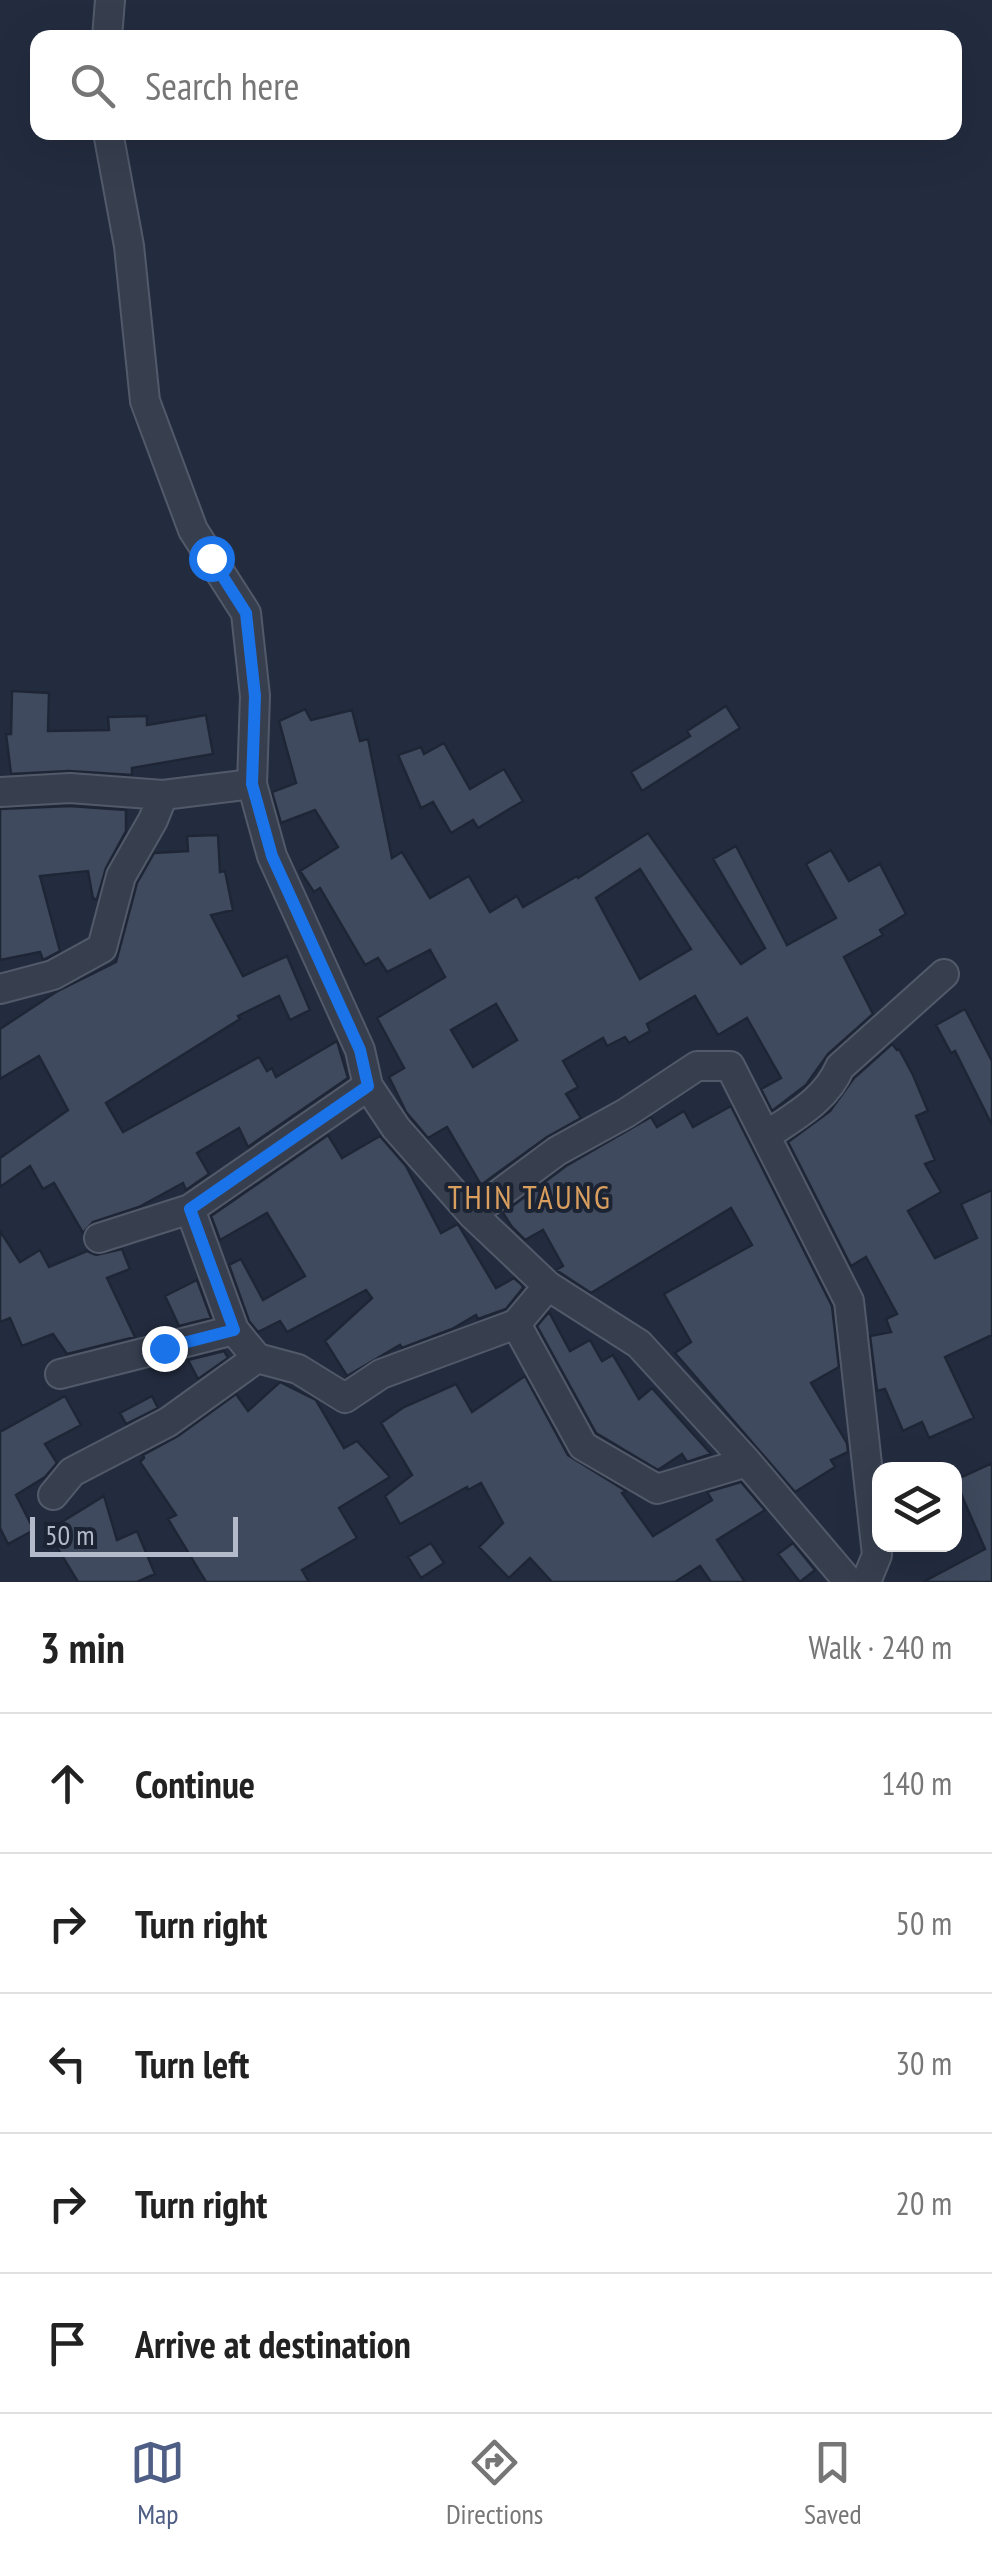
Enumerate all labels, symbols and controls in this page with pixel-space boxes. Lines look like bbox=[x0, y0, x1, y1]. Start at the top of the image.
search box bbox=[30, 30, 962, 140]
icon: search bbox=[65, 58, 120, 113]
text: Search here bbox=[145, 61, 299, 110]
route start bbox=[189, 536, 235, 582]
district label: THIN TAUNG bbox=[448, 1176, 612, 1218]
route end bbox=[142, 1326, 188, 1372]
map controls bbox=[872, 1462, 962, 1552]
button: layers bbox=[872, 1462, 962, 1552]
scale bar bbox=[30, 1512, 238, 1556]
text: 50 m bbox=[45, 1516, 94, 1553]
text: 3 min bbox=[40, 1620, 125, 1675]
text: Walk · 240 m bbox=[808, 1626, 952, 1668]
icon: ahead bbox=[40, 1756, 95, 1811]
text: Continue bbox=[135, 1759, 255, 1808]
text: 140 m bbox=[881, 1762, 952, 1804]
icon: right bbox=[40, 1896, 95, 1951]
text: Turn right bbox=[135, 1899, 267, 1948]
text: 50 m bbox=[896, 1902, 952, 1944]
icon: left bbox=[40, 2036, 95, 2091]
text: Turn left bbox=[135, 2039, 249, 2088]
text: 30 m bbox=[896, 2042, 952, 2084]
icon: right bbox=[40, 2176, 95, 2231]
text: Turn right bbox=[135, 2179, 267, 2228]
text: 20 m bbox=[896, 2182, 952, 2224]
icon: arrive bbox=[40, 2316, 95, 2371]
text: Arrive at destination bbox=[135, 2319, 411, 2368]
tab: Map bbox=[130, 2435, 185, 2532]
tab: Directions bbox=[446, 2435, 543, 2532]
tab: Saved bbox=[804, 2435, 862, 2532]

